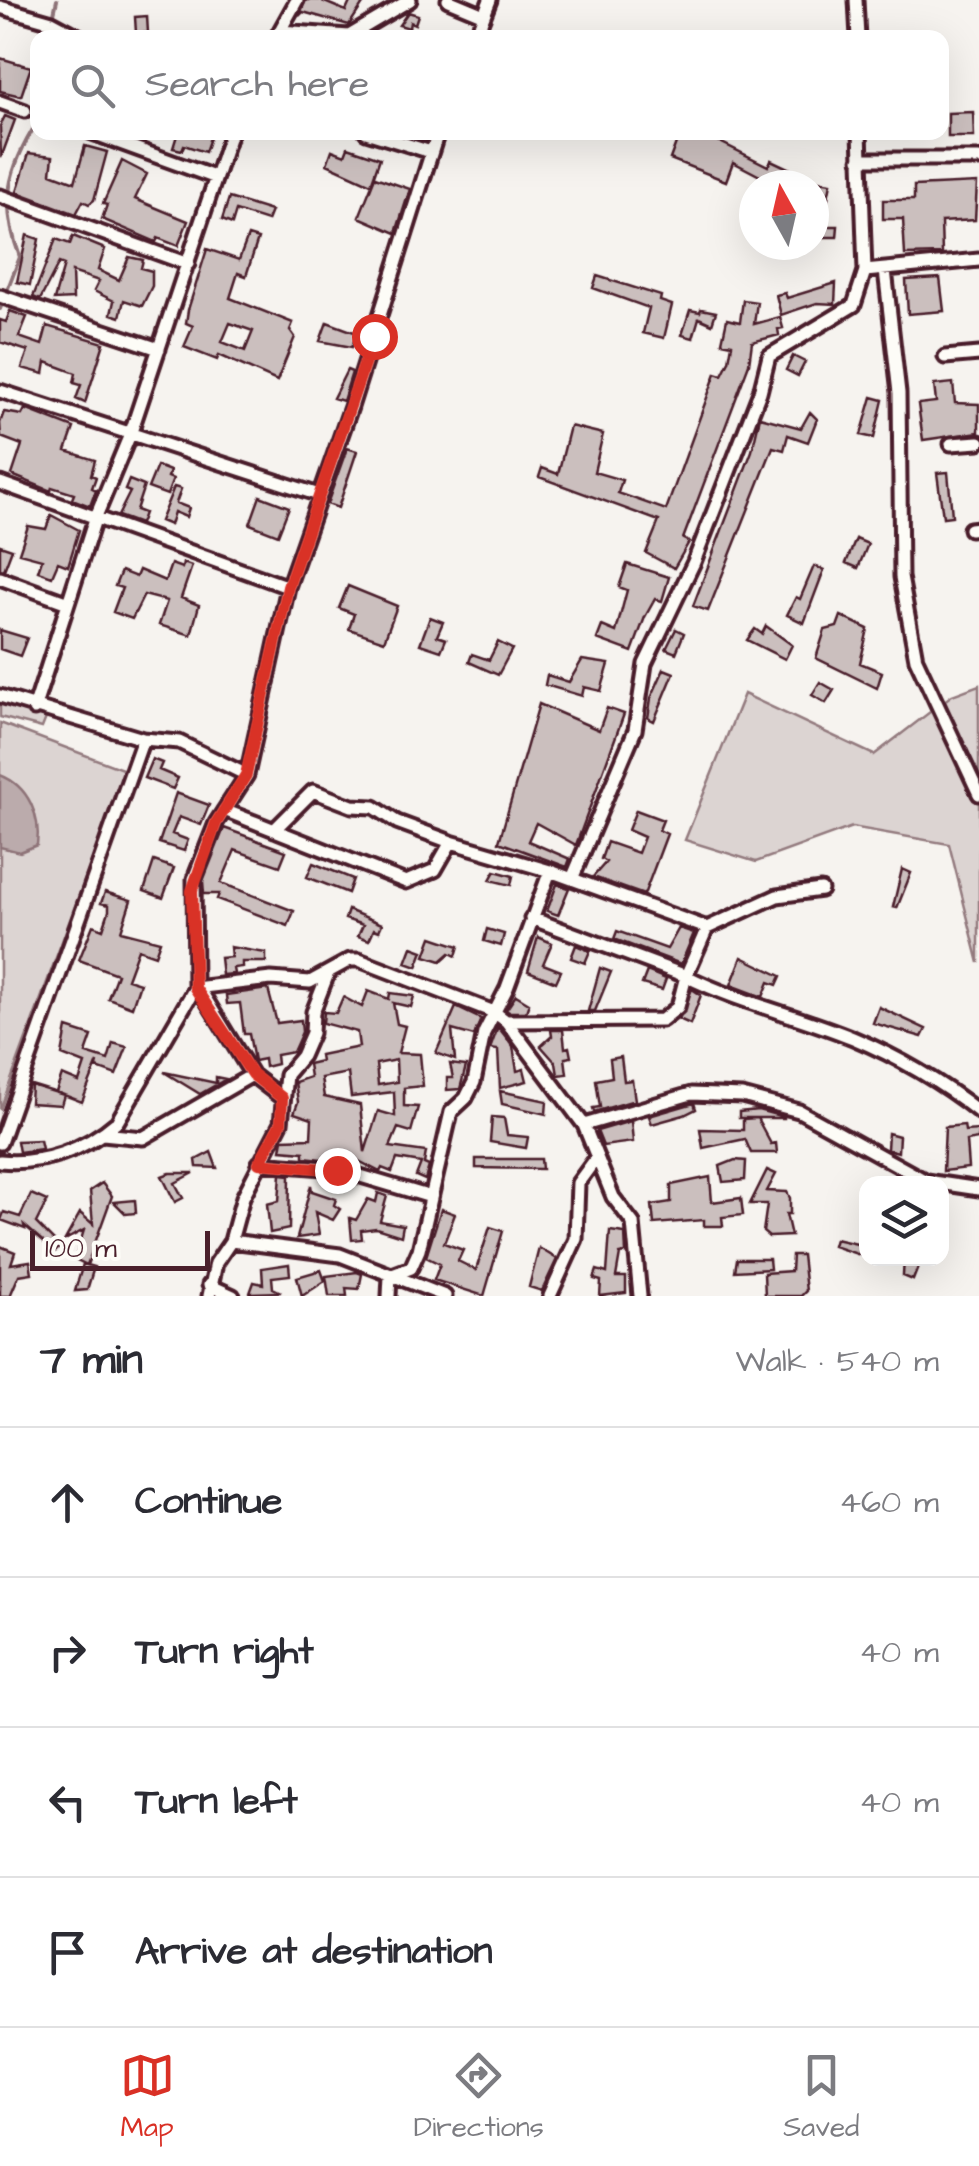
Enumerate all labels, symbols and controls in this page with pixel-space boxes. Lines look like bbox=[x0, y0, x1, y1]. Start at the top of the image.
search box bbox=[30, 30, 949, 140]
icon: search bbox=[65, 58, 120, 113]
text: Search here bbox=[145, 59, 369, 111]
north arrow bbox=[739, 170, 829, 260]
route start bbox=[352, 314, 398, 360]
route end bbox=[315, 1148, 361, 1194]
map controls bbox=[859, 1176, 949, 1266]
button: layers bbox=[859, 1176, 949, 1266]
scale bar bbox=[30, 1226, 210, 1270]
text: 100 m bbox=[45, 1229, 117, 1268]
text: 7 min bbox=[40, 1332, 143, 1390]
text: Walk · 540 m bbox=[735, 1339, 939, 1384]
icon: ahead bbox=[40, 1475, 95, 1530]
text: Continue bbox=[135, 1476, 282, 1528]
text: 460 m bbox=[839, 1480, 939, 1525]
icon: right bbox=[40, 1625, 95, 1680]
text: Turn right bbox=[135, 1626, 314, 1678]
text: 40 m bbox=[859, 1630, 939, 1675]
icon: left bbox=[40, 1775, 95, 1830]
text: Turn left bbox=[135, 1776, 298, 1828]
text: 40 m bbox=[859, 1780, 939, 1825]
icon: arrive bbox=[40, 1925, 95, 1980]
text: Arrive at destination bbox=[135, 1926, 492, 1978]
tab: Map bbox=[120, 2048, 175, 2147]
tab: Directions bbox=[414, 2048, 544, 2147]
tab: Saved bbox=[783, 2048, 859, 2147]

